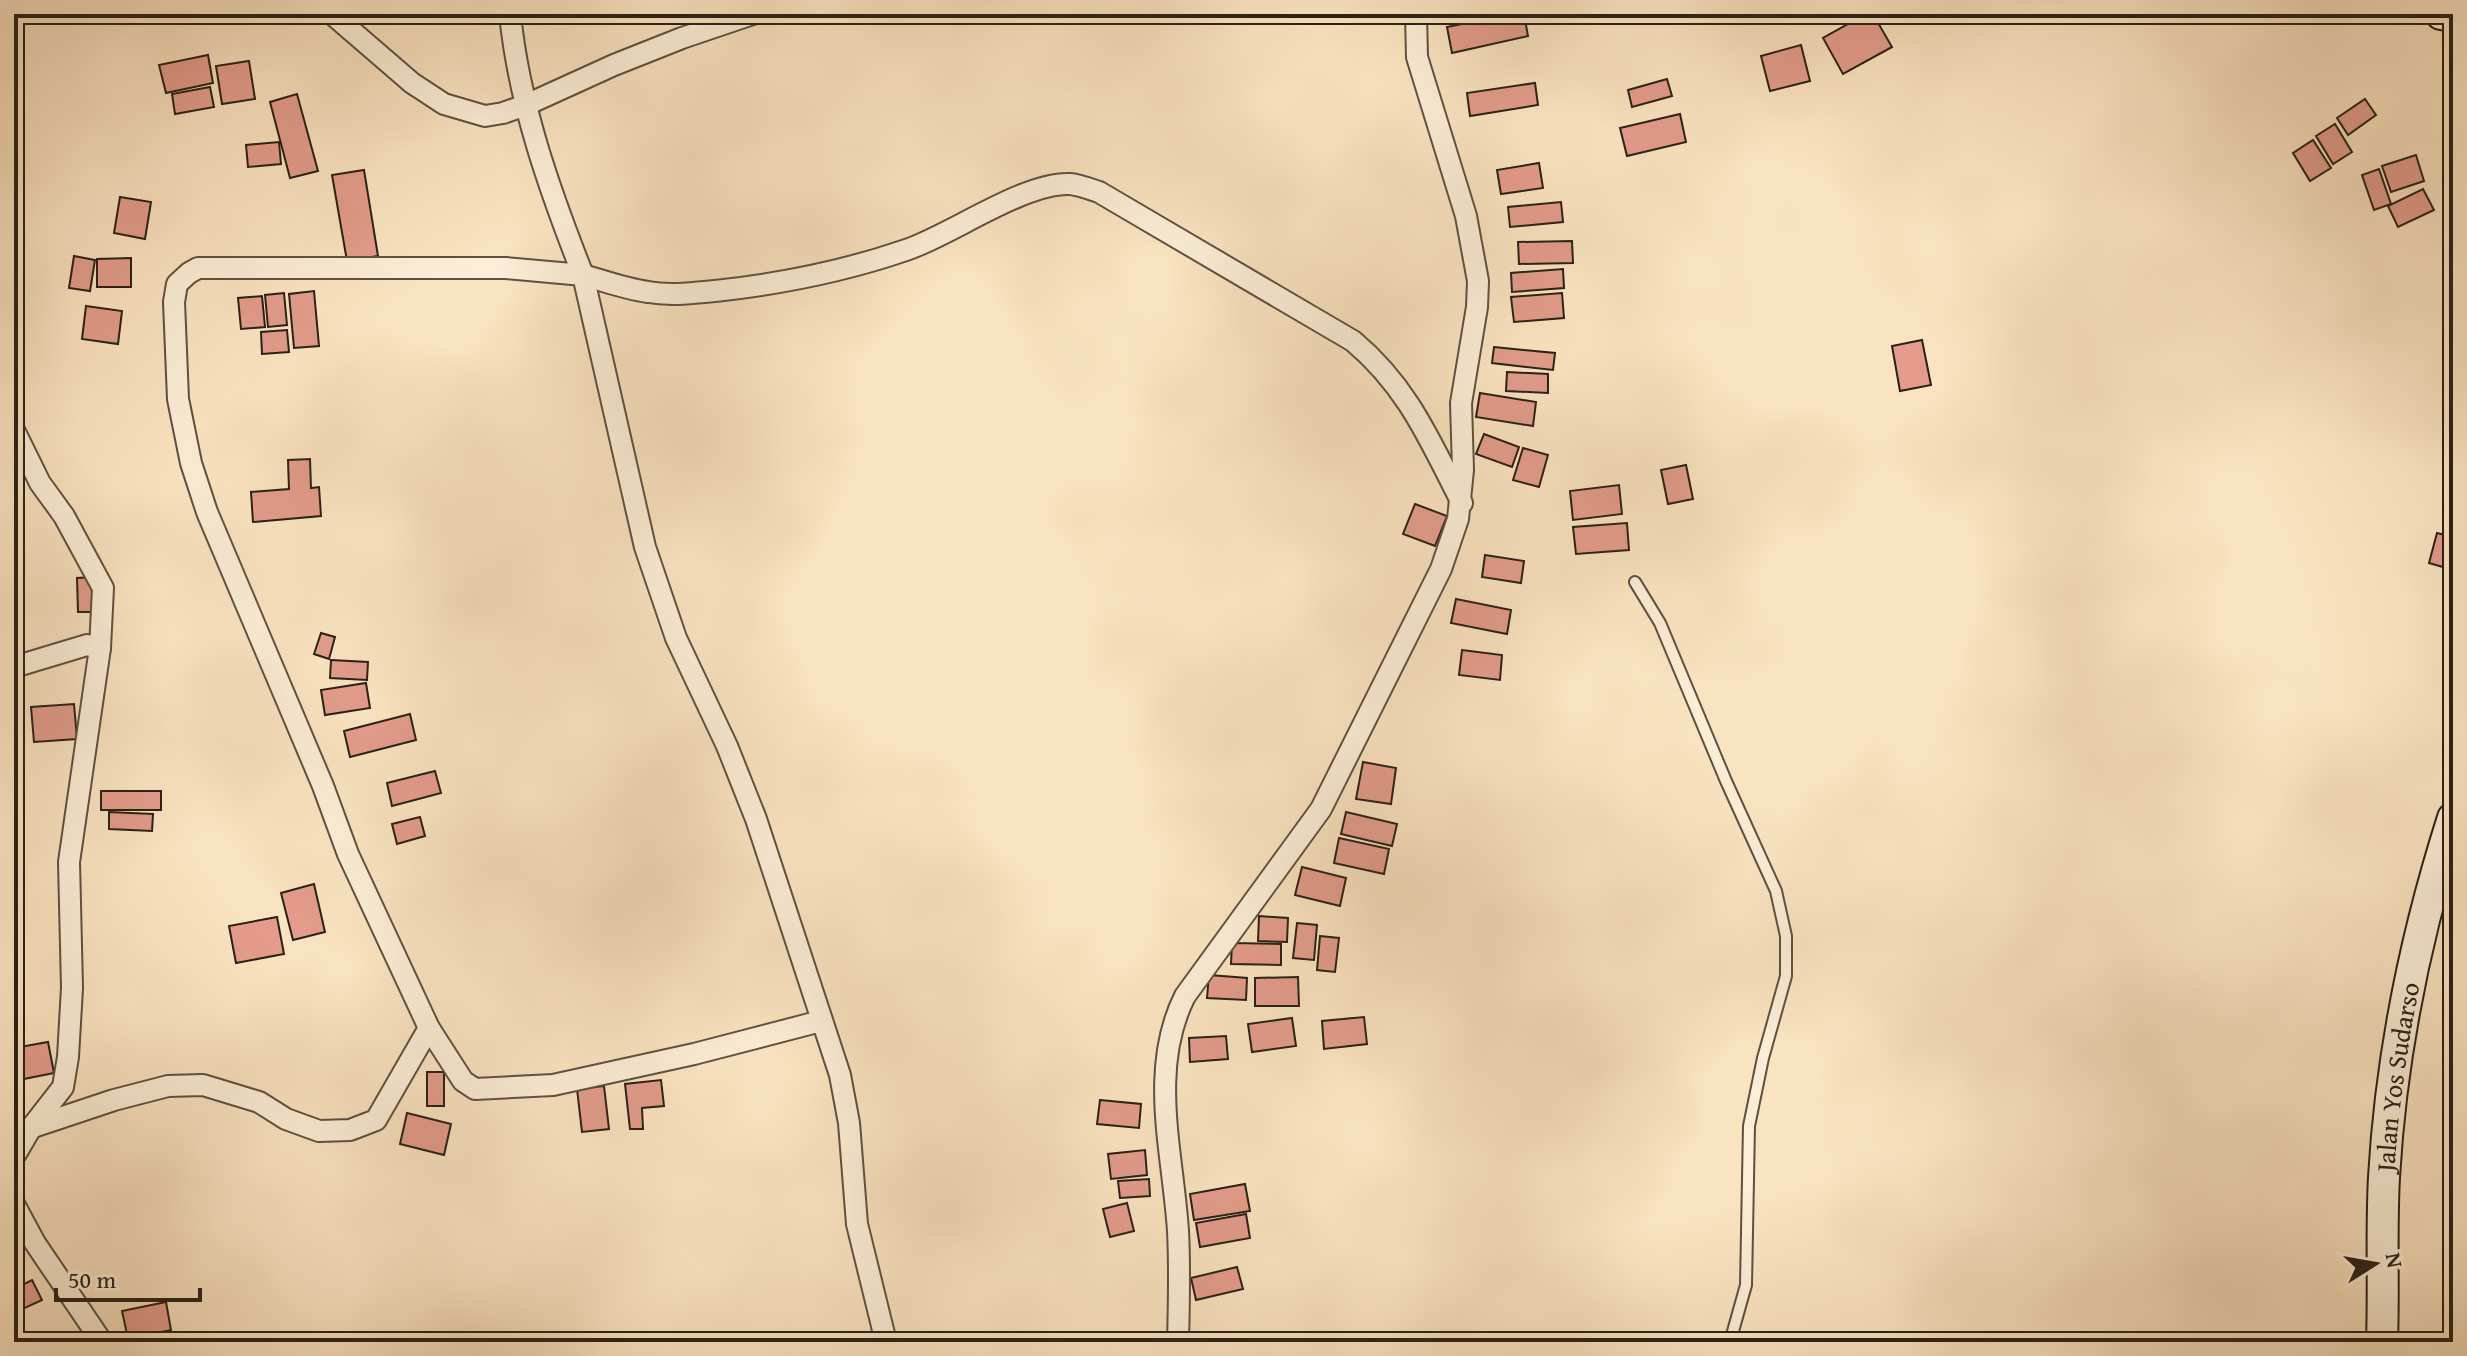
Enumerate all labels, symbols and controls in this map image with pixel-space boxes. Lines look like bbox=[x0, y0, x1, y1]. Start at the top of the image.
street label: Jalan Yos Sudarso bbox=[2365, 978, 2429, 1176]
north arrow bbox=[2335, 1224, 2415, 1304]
text: N bbox=[2378, 1250, 2412, 1271]
scale bar bbox=[56, 1252, 200, 1302]
text: 50 m bbox=[68, 1262, 116, 1297]

